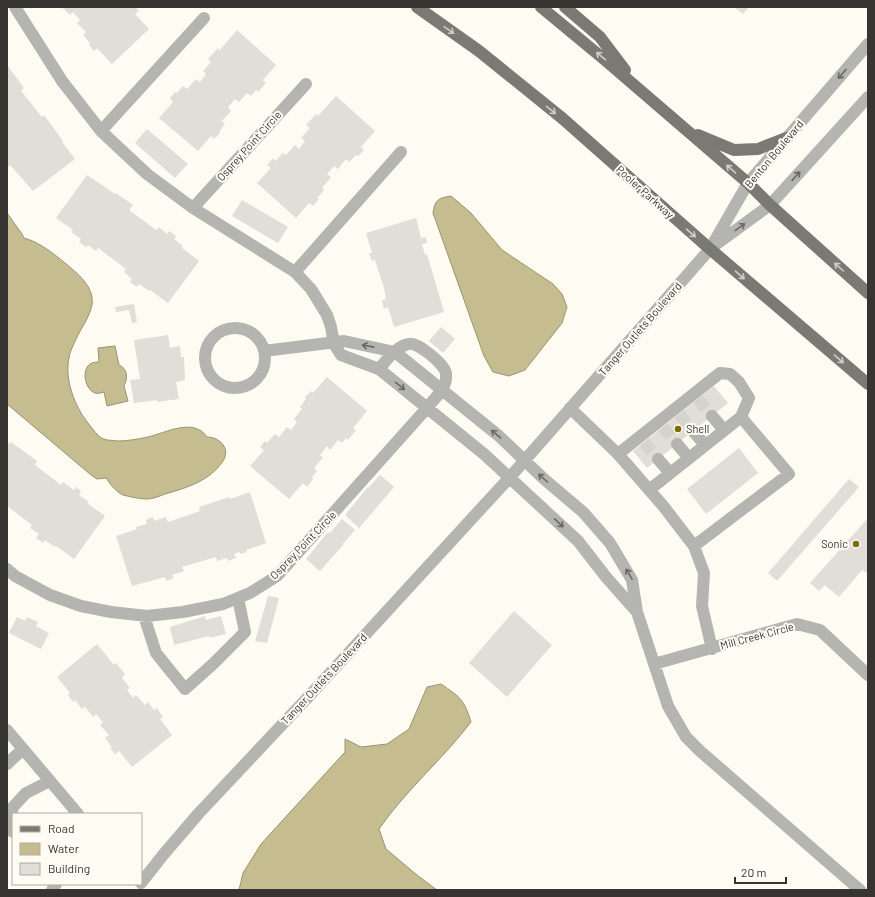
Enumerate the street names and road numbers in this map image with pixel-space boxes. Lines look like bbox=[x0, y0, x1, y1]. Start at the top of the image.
street label: Osprey Point Circle bbox=[214, 108, 284, 183]
street label: Benton Boulevard bbox=[742, 117, 806, 190]
street label: Pooler Parkway bbox=[614, 162, 677, 221]
street label: Tanger Outlets Boulevard bbox=[595, 279, 684, 378]
street label: Osprey Point Circle bbox=[267, 508, 339, 582]
street label: Mill Creek Circle bbox=[719, 619, 795, 652]
street label: Tanger Outlets Boulevard bbox=[278, 630, 369, 727]

